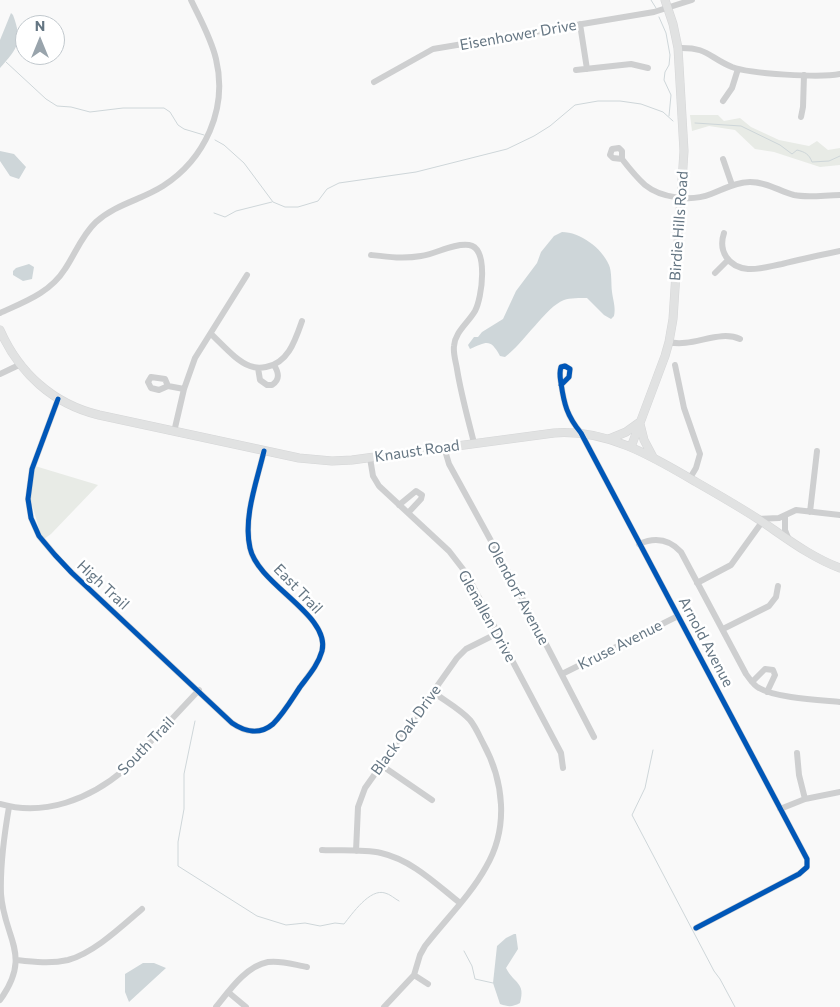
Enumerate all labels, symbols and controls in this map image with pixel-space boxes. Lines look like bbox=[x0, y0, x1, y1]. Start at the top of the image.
north arrow bbox=[15, 15, 65, 65]
street label: Eisenhower Drive bbox=[458, 16, 578, 54]
text: N bbox=[35, 17, 45, 34]
street label: Birdie Hills Road bbox=[666, 170, 692, 282]
street label: Knaust Road bbox=[373, 436, 461, 466]
street label: Olendorf Avenue bbox=[483, 538, 553, 648]
street label: High Trail bbox=[73, 556, 133, 614]
street label: East Trail bbox=[270, 560, 326, 618]
street label: Glenallen Drive bbox=[454, 567, 520, 665]
street label: Arnold Avenue bbox=[675, 594, 737, 690]
street label: Kruse Avenue bbox=[575, 616, 665, 674]
street label: Black Oak Drive bbox=[367, 681, 445, 779]
street label: South Trail bbox=[114, 713, 178, 779]

